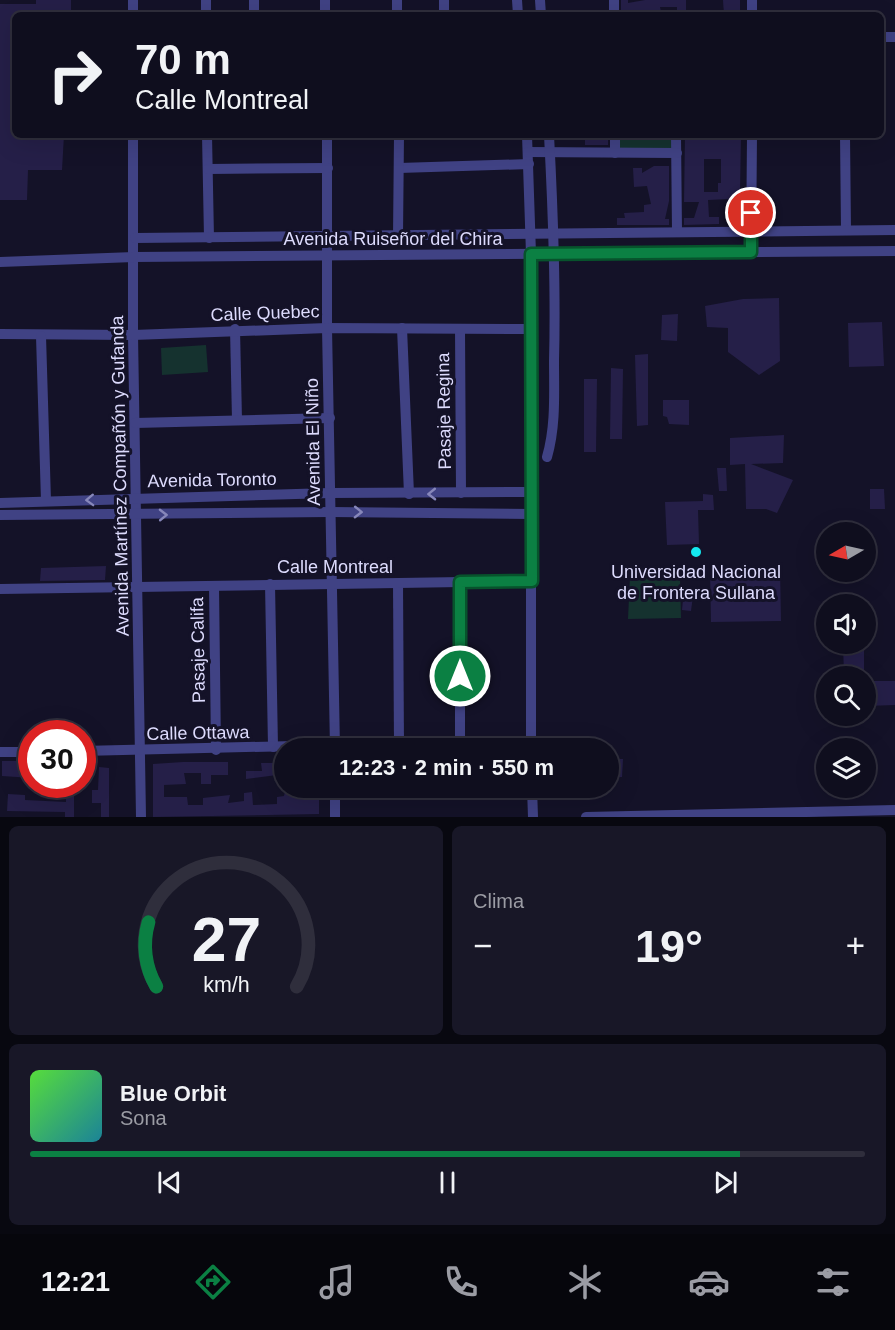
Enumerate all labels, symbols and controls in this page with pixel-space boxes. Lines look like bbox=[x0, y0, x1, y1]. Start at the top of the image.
icon: right bbox=[36, 36, 114, 114]
text: 70 m bbox=[135, 36, 231, 83]
text: Calle Montreal bbox=[135, 85, 309, 115]
pin bbox=[725, 187, 776, 238]
icon: arrive bbox=[734, 196, 767, 229]
street label: Avenida Ruiseñor del Chira bbox=[284, 229, 503, 249]
street label: Calle Quebec bbox=[210, 301, 320, 325]
street label: Avenida Martínez Compañón y Gufanda bbox=[107, 314, 133, 637]
street label: Pasaje Regina bbox=[433, 351, 455, 470]
street label: Avenida El Niño bbox=[302, 378, 324, 506]
street label: Avenida Toronto bbox=[147, 469, 277, 491]
one-way arrow bbox=[427, 487, 436, 500]
one-way arrow bbox=[85, 493, 94, 506]
one-way arrow bbox=[354, 506, 363, 518]
one-way arrow bbox=[159, 509, 168, 521]
north arrow bbox=[816, 522, 876, 582]
map controls bbox=[816, 522, 876, 798]
marker: Universidad Nacional de Frontera Sullana bbox=[689, 545, 703, 559]
street label: Calle Montreal bbox=[277, 557, 393, 577]
place label: Universidad Nacional de Frontera Sullana bbox=[611, 562, 781, 603]
button: sound bbox=[816, 594, 876, 654]
street label: Pasaje Califa bbox=[187, 596, 209, 703]
position arrow bbox=[428, 644, 492, 708]
button: search bbox=[816, 666, 876, 726]
speed limit sign: 30 bbox=[18, 720, 96, 798]
street label: Calle Ottawa bbox=[146, 722, 251, 744]
button: layers bbox=[816, 738, 876, 798]
text: 12:23 · 2 min · 550 m bbox=[339, 755, 554, 780]
text: Clima bbox=[473, 890, 524, 912]
text: 27 bbox=[191, 905, 261, 974]
text: 19° bbox=[635, 921, 703, 972]
text: − bbox=[473, 927, 492, 964]
text: + bbox=[846, 927, 865, 964]
text: km/h bbox=[203, 974, 249, 998]
text: Blue Orbit bbox=[120, 1081, 226, 1106]
text: Sona bbox=[120, 1107, 167, 1129]
icon: previous bbox=[153, 1166, 186, 1199]
icon: pause bbox=[431, 1166, 464, 1199]
icon: next bbox=[709, 1166, 742, 1199]
icon: directions bbox=[192, 1261, 234, 1303]
icon: music bbox=[316, 1261, 358, 1303]
icon: phone bbox=[440, 1261, 482, 1303]
icon: climate bbox=[564, 1261, 606, 1303]
icon: car bbox=[688, 1261, 730, 1303]
icon: filters bbox=[812, 1261, 854, 1303]
text: 12:21 bbox=[41, 1267, 110, 1297]

